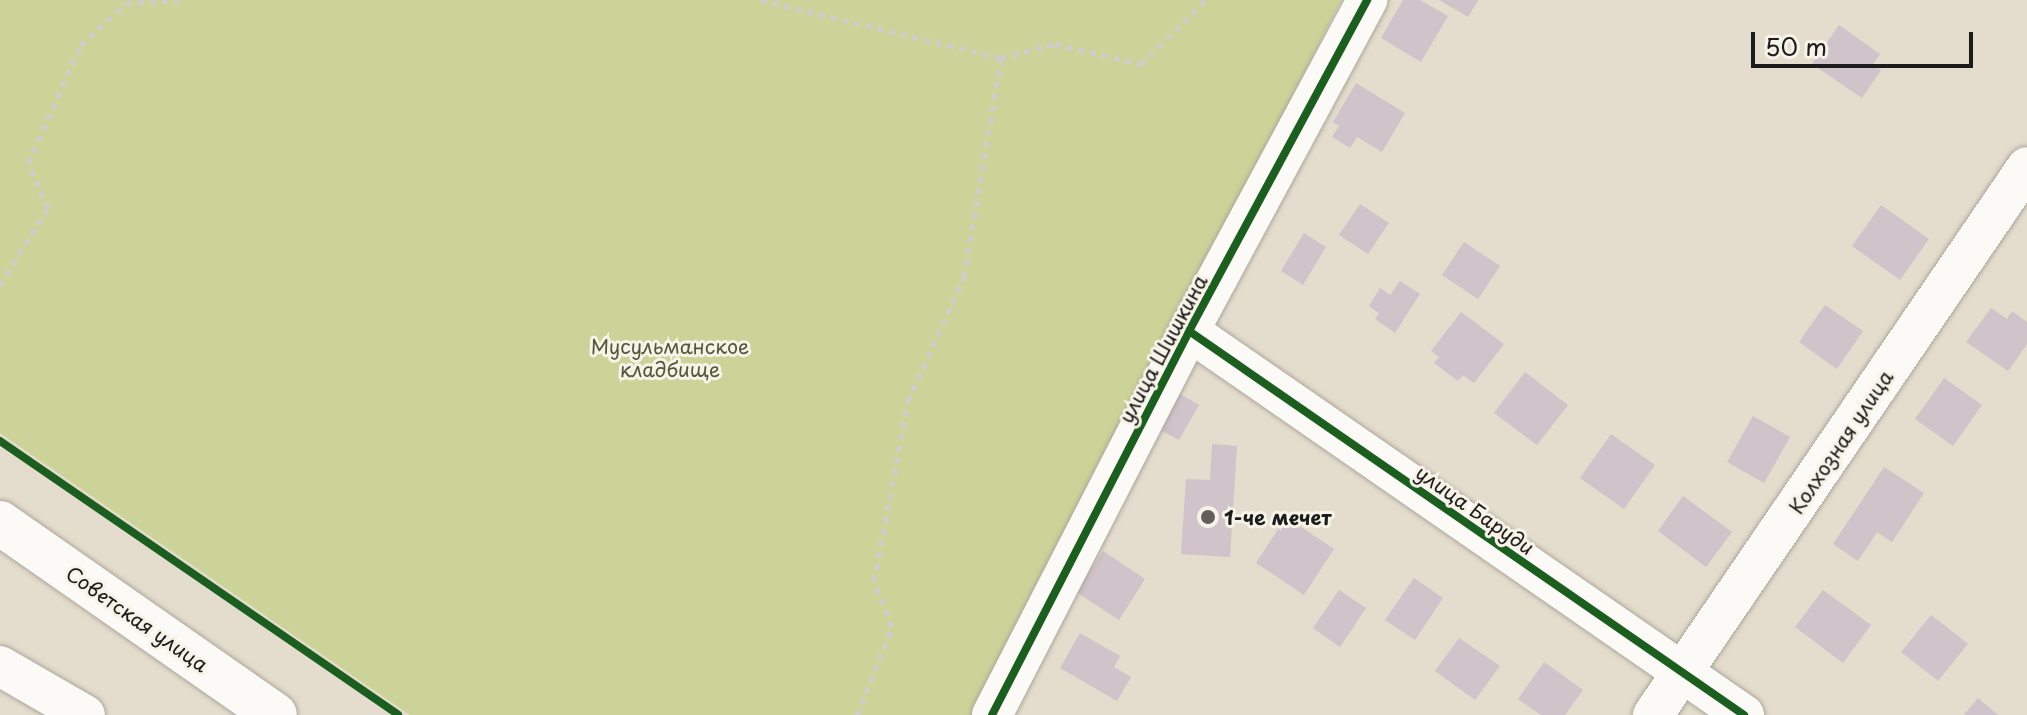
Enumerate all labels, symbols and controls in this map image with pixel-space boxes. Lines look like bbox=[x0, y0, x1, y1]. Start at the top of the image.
scale bar bbox=[1755, 16, 1977, 66]
text: 50 m bbox=[1765, 28, 1827, 64]
street label: улица Шишкина bbox=[1114, 271, 1212, 427]
park label: Мусульманское кладбище bbox=[591, 334, 749, 381]
street label: Колхозная улица bbox=[1784, 365, 1898, 519]
street label: улица Баруди bbox=[1411, 460, 1539, 560]
place label: 1-че мечет bbox=[1224, 505, 1331, 529]
marker: 1-че мечет bbox=[1199, 508, 1217, 526]
street label: Советская улица bbox=[61, 561, 213, 677]

